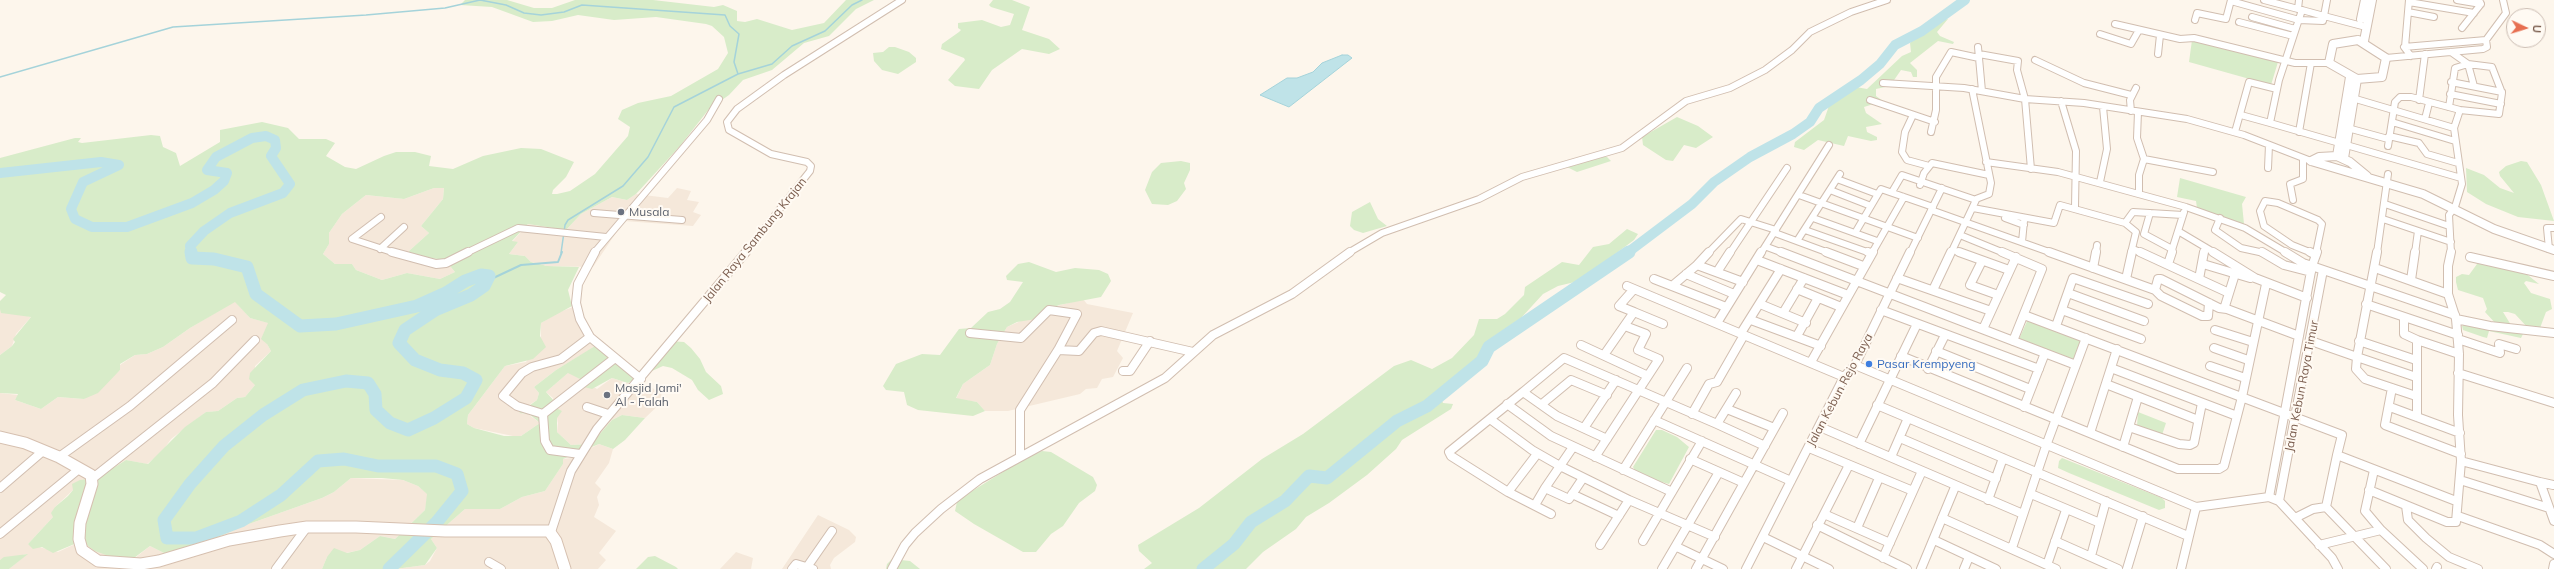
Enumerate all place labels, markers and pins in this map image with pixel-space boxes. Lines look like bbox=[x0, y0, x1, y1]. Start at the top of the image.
place label: Musala bbox=[629, 205, 669, 219]
marker: Musala bbox=[616, 207, 626, 217]
place label: Pasar Krempyeng bbox=[1877, 357, 1976, 371]
marker: Pasar Krempyeng bbox=[1864, 359, 1874, 369]
place label: Masjid Jami' Al - Falah bbox=[615, 381, 682, 409]
marker: Masjid Jami' Al - Falah bbox=[602, 390, 612, 400]

